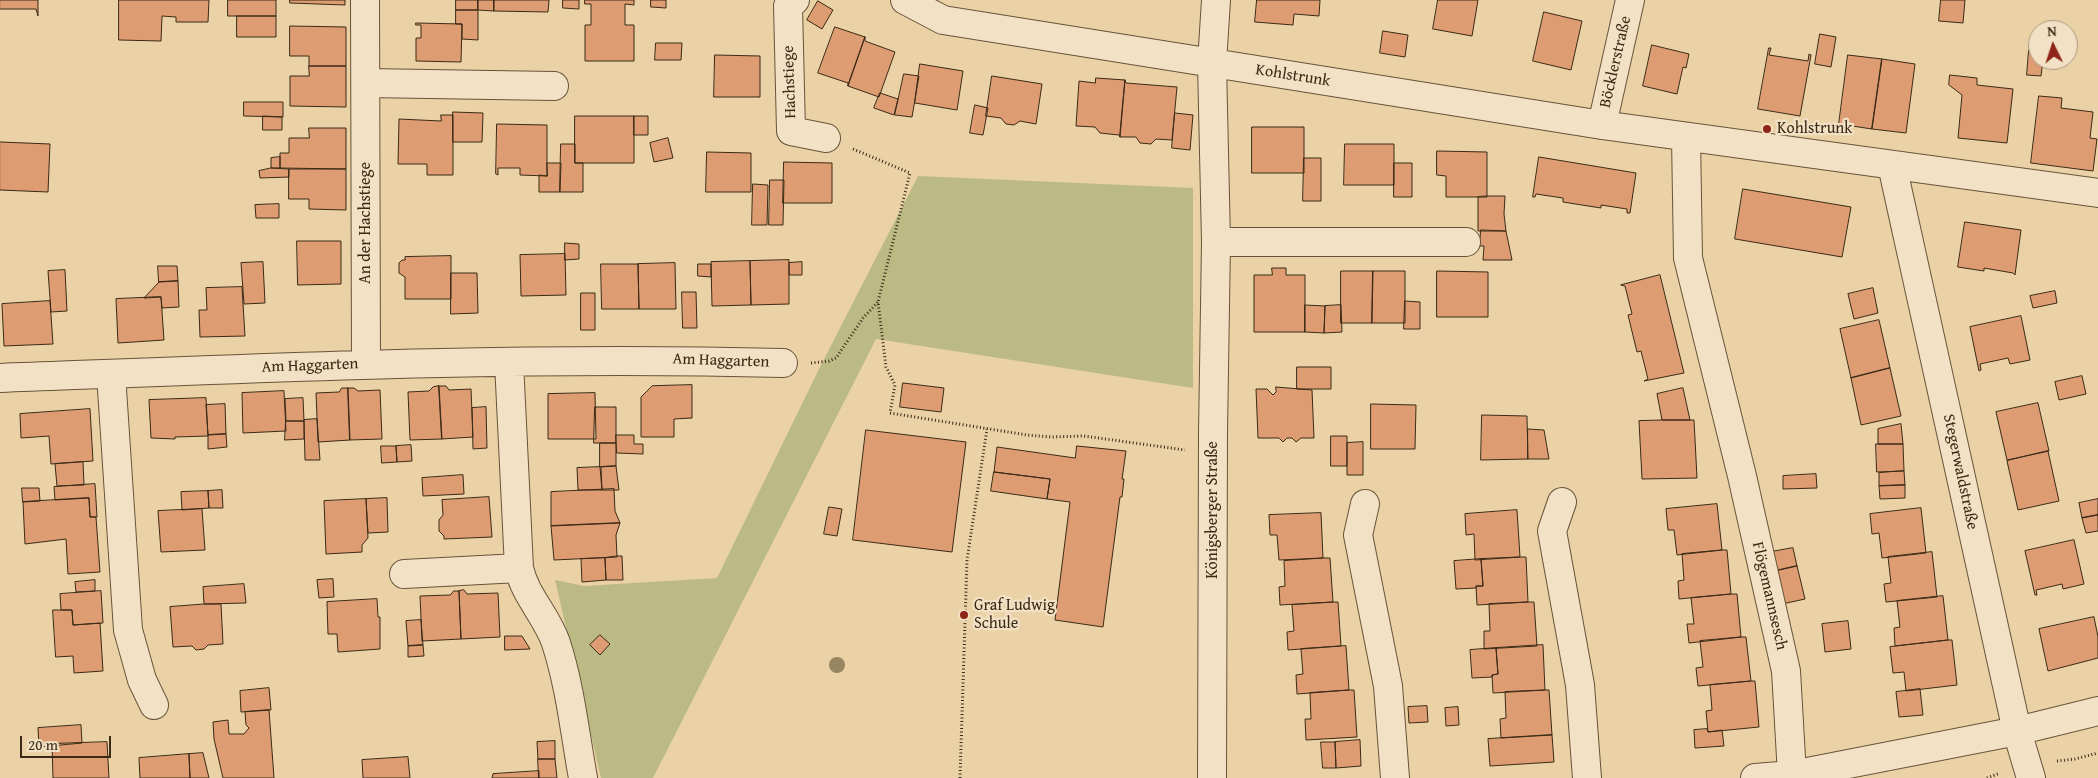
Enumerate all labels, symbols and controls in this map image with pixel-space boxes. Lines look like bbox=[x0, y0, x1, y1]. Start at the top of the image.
street label: Böcklerstraße bbox=[1596, 14, 1636, 110]
north arrow bbox=[2028, 20, 2078, 70]
text: N bbox=[2047, 21, 2057, 41]
street label: Hachstiege bbox=[779, 45, 801, 119]
street label: Kohlstrunk bbox=[1254, 61, 1332, 91]
place label: Kohlstrunk bbox=[1777, 119, 1852, 139]
marker: Kohlstrunk bbox=[1761, 123, 1773, 135]
street label: An der Hachstiege bbox=[356, 162, 376, 284]
street label: Am Haggarten bbox=[672, 350, 770, 372]
street label: Am Haggarten bbox=[261, 355, 359, 377]
street label: Stegerwaldstraße bbox=[1938, 412, 1982, 532]
street label: Königsberger Straße bbox=[1203, 441, 1223, 579]
street label: Flögemannsesch bbox=[1747, 540, 1791, 652]
place label: Graf Ludwig Schule bbox=[974, 596, 1055, 634]
marker: Graf Ludwig Schule bbox=[958, 609, 970, 621]
scale bar bbox=[22, 726, 114, 758]
text: 20 m bbox=[28, 734, 58, 755]

